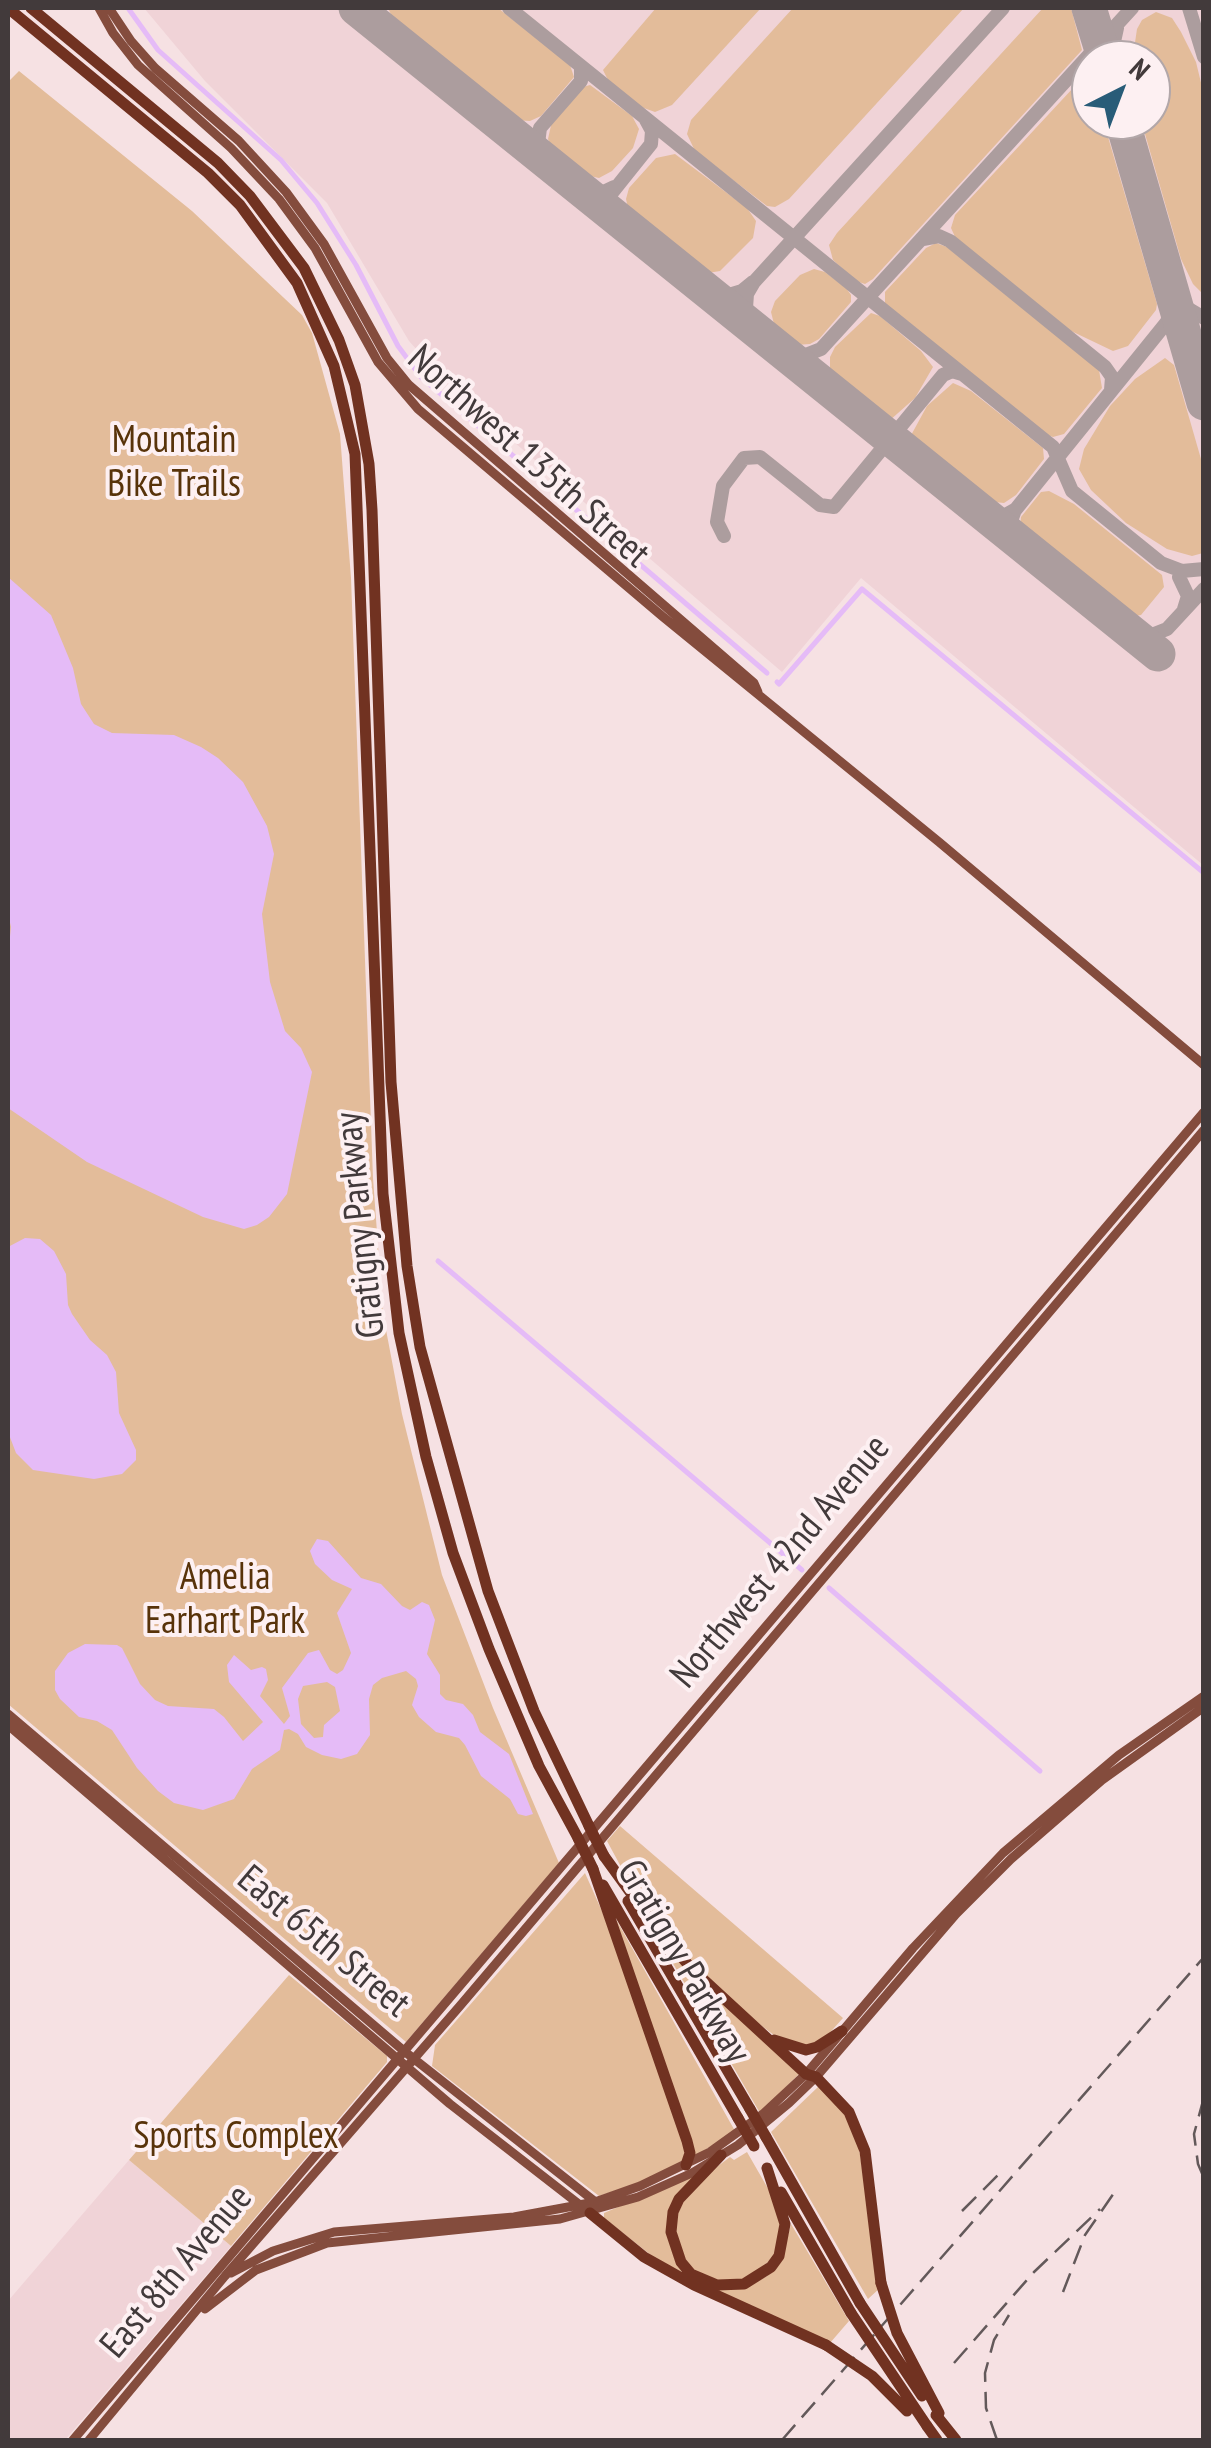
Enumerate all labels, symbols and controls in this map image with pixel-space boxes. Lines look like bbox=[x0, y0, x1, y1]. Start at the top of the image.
north arrow bbox=[1071, 40, 1171, 140]
text: N bbox=[1122, 50, 1158, 88]
street label: Northwest 135th Street bbox=[398, 336, 658, 578]
park label: Mountain Bike Trails bbox=[107, 418, 241, 508]
street label: Gratigny Parkway bbox=[326, 1110, 396, 1340]
street label: Northwest 42nd Avenue bbox=[662, 1426, 900, 1698]
park label: Amelia Earhart Park bbox=[145, 1555, 305, 1645]
street label: Gratigny Parkway bbox=[607, 1852, 759, 2072]
street label: East 65th Street bbox=[228, 1857, 418, 2027]
park label: Sports Complex bbox=[133, 2114, 339, 2160]
street label: East 8th Avenue bbox=[92, 2176, 262, 2368]

